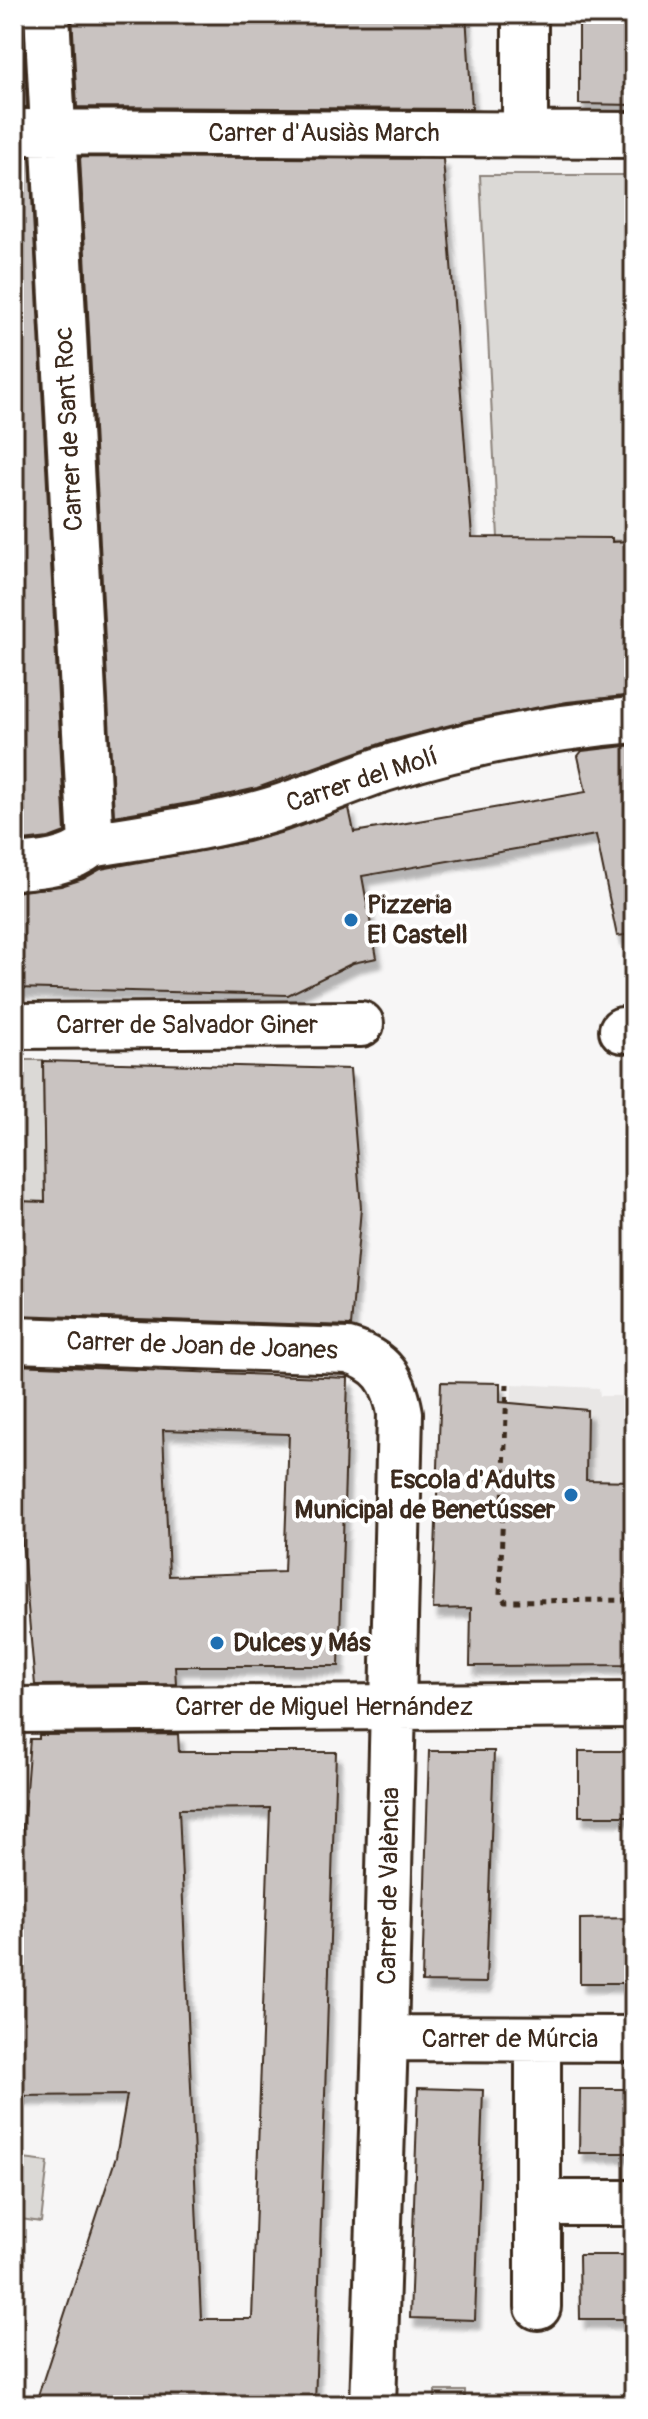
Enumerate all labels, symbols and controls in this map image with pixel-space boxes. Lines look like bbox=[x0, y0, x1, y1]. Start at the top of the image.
street label: Carrer d'Ausiàs March bbox=[208, 117, 440, 149]
street label: Carrer de Sant Roc bbox=[48, 326, 90, 532]
street label: Carrer del Molí bbox=[282, 740, 442, 820]
place label: Pizzeria El Castell bbox=[367, 889, 468, 951]
marker: Pizzeria El Castell bbox=[342, 911, 360, 929]
street label: Carrer de Salvador Giner bbox=[56, 1009, 319, 1041]
street label: Carrer de Joan de Joanes bbox=[66, 1325, 339, 1367]
place label: Escola d'Adults Municipal de Benetússer bbox=[295, 1464, 556, 1526]
marker: Escola d'Adults Municipal de Benetússer bbox=[562, 1486, 580, 1504]
place label: Dulces y Más bbox=[233, 1627, 371, 1659]
marker: Dulces y Más bbox=[208, 1634, 226, 1652]
street label: Carrer de Miguel Hernández bbox=[175, 1691, 473, 1723]
street label: Carrer de València bbox=[371, 1787, 407, 1985]
street label: Carrer de Múrcia bbox=[422, 2023, 598, 2055]

